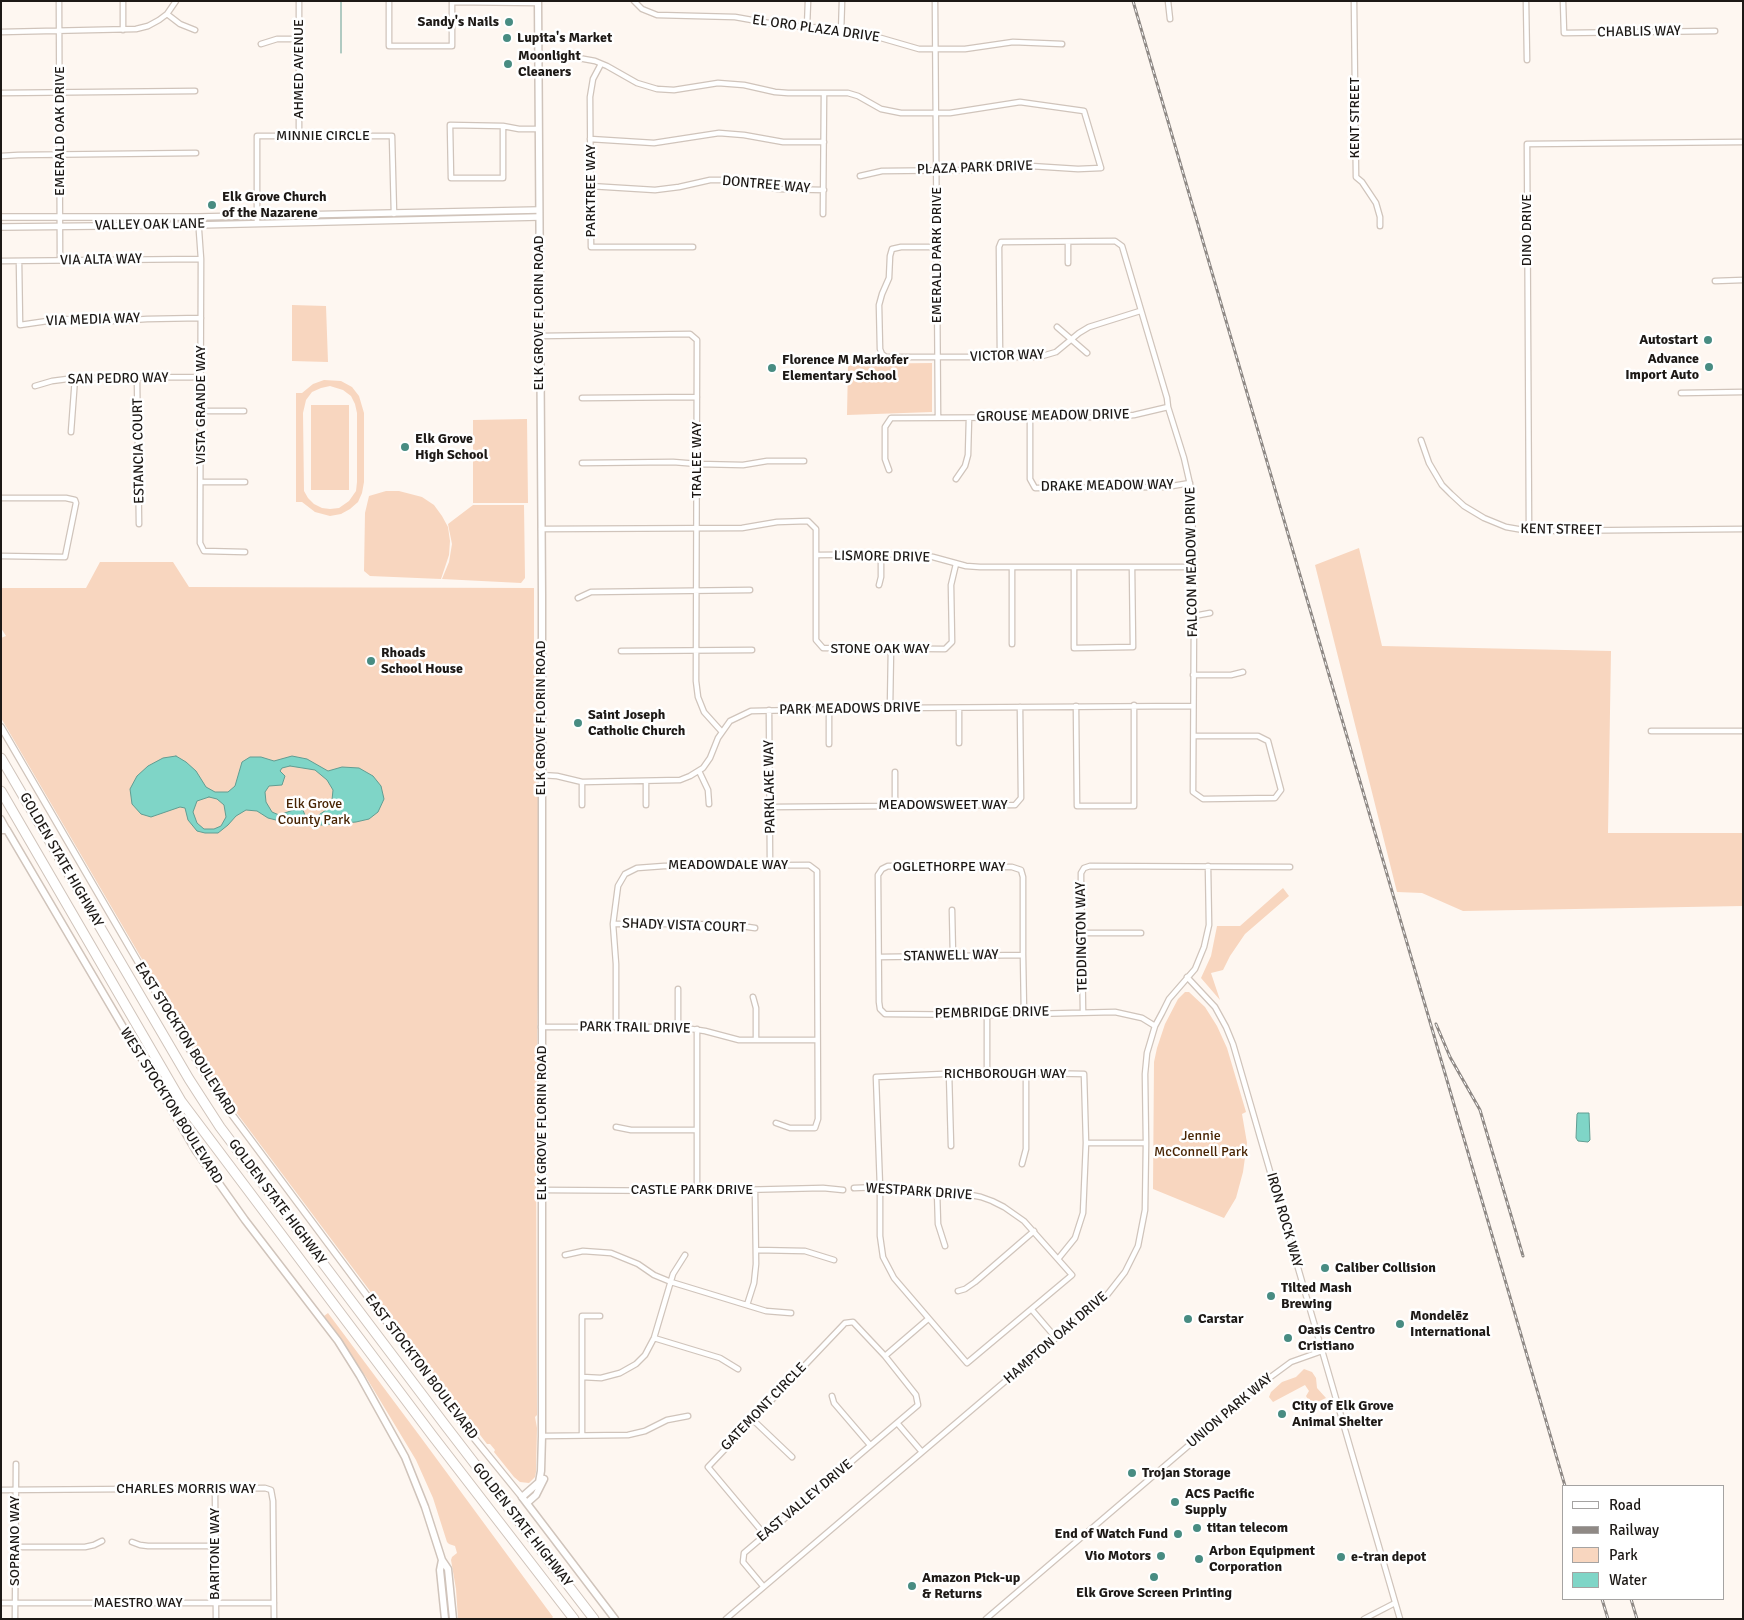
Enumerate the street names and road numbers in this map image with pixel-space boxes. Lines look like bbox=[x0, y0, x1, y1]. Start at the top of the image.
street label: EL ORO PLAZA DRIVE bbox=[751, 12, 881, 46]
street label: AHMED AVENUE bbox=[291, 19, 307, 119]
street label: CHABLIS WAY bbox=[1597, 23, 1681, 41]
street label: EMERALD OAK DRIVE bbox=[52, 66, 68, 196]
street label: KENT STREET bbox=[1347, 77, 1363, 159]
street label: MINNIE CIRCLE bbox=[276, 128, 370, 144]
street label: PARKTREE WAY bbox=[583, 144, 599, 238]
street label: PLAZA PARK DRIVE bbox=[917, 158, 1033, 178]
street label: DONTREE WAY bbox=[721, 173, 811, 197]
street label: EMERALD PARK DRIVE bbox=[929, 187, 945, 323]
street label: DINO DRIVE bbox=[1519, 194, 1535, 266]
street label: VALLEY OAK LANE bbox=[95, 216, 205, 234]
street label: ELK GROVE FLORIN ROAD bbox=[531, 235, 547, 391]
street label: VIA ALTA WAY bbox=[60, 251, 142, 269]
street label: VIA MEDIA WAY bbox=[46, 310, 140, 330]
street label: VISTA GRANDE WAY bbox=[193, 345, 209, 465]
street label: VICTOR WAY bbox=[970, 346, 1044, 366]
street label: SAN PEDRO WAY bbox=[67, 370, 169, 388]
street label: ESTANCIA COURT bbox=[130, 398, 148, 504]
street label: GROUSE MEADOW DRIVE bbox=[976, 406, 1130, 426]
street label: TRALEE WAY bbox=[689, 422, 705, 498]
street label: DRAKE MEADOW WAY bbox=[1040, 476, 1174, 496]
street label: FALCON MEADOW DRIVE bbox=[1182, 487, 1202, 637]
street label: KENT STREET bbox=[1520, 521, 1602, 539]
street label: LISMORE DRIVE bbox=[834, 548, 930, 566]
street label: ELK GROVE FLORIN ROAD bbox=[533, 640, 549, 796]
street label: STONE OAK WAY bbox=[830, 641, 930, 657]
street label: PARK MEADOWS DRIVE bbox=[779, 699, 921, 719]
street label: PARKLAKE WAY bbox=[761, 740, 779, 834]
street label: GOLDEN STATE HIGHWAY bbox=[16, 790, 106, 930]
street label: MEADOWSWEET WAY bbox=[878, 797, 1008, 813]
street label: MEADOWDALE WAY bbox=[668, 857, 788, 873]
street label: OGLETHORPE WAY bbox=[893, 859, 1005, 875]
street label: TEDDINGTON WAY bbox=[1073, 882, 1091, 992]
street label: SHADY VISTA COURT bbox=[622, 915, 746, 937]
street label: STANWELL WAY bbox=[903, 947, 999, 965]
street label: EAST STOCKTON BOULEVARD bbox=[131, 959, 239, 1119]
street label: PEMBRIDGE DRIVE bbox=[934, 1004, 1050, 1022]
street label: PARK TRAIL DRIVE bbox=[579, 1019, 691, 1037]
street label: WEST STOCKTON BOULEVARD bbox=[116, 1025, 226, 1187]
street label: ELK GROVE FLORIN ROAD bbox=[534, 1045, 550, 1201]
street label: RICHBOROUGH WAY bbox=[944, 1066, 1066, 1082]
street label: GOLDEN STATE HIGHWAY bbox=[224, 1136, 330, 1268]
street label: IRON ROCK WAY bbox=[1262, 1171, 1306, 1269]
street label: WESTPARK DRIVE bbox=[865, 1180, 973, 1204]
street label: CASTLE PARK DRIVE bbox=[631, 1182, 753, 1198]
street label: HAMPTON OAK DRIVE bbox=[1001, 1288, 1111, 1388]
street label: EAST STOCKTON BOULEVARD bbox=[361, 1291, 481, 1443]
street label: GATEMONT CIRCLE bbox=[718, 1360, 810, 1454]
street label: UNION PARK WAY bbox=[1184, 1370, 1276, 1452]
street label: EAST VALLEY DRIVE bbox=[754, 1456, 856, 1546]
street label: GOLDEN STATE HIGHWAY bbox=[468, 1460, 576, 1590]
street label: CHARLES MORRIS WAY bbox=[116, 1481, 256, 1497]
street label: SOPRANO WAY bbox=[7, 1496, 23, 1586]
street label: BARITONE WAY bbox=[207, 1508, 223, 1600]
street label: MAESTRO WAY bbox=[94, 1595, 182, 1611]

